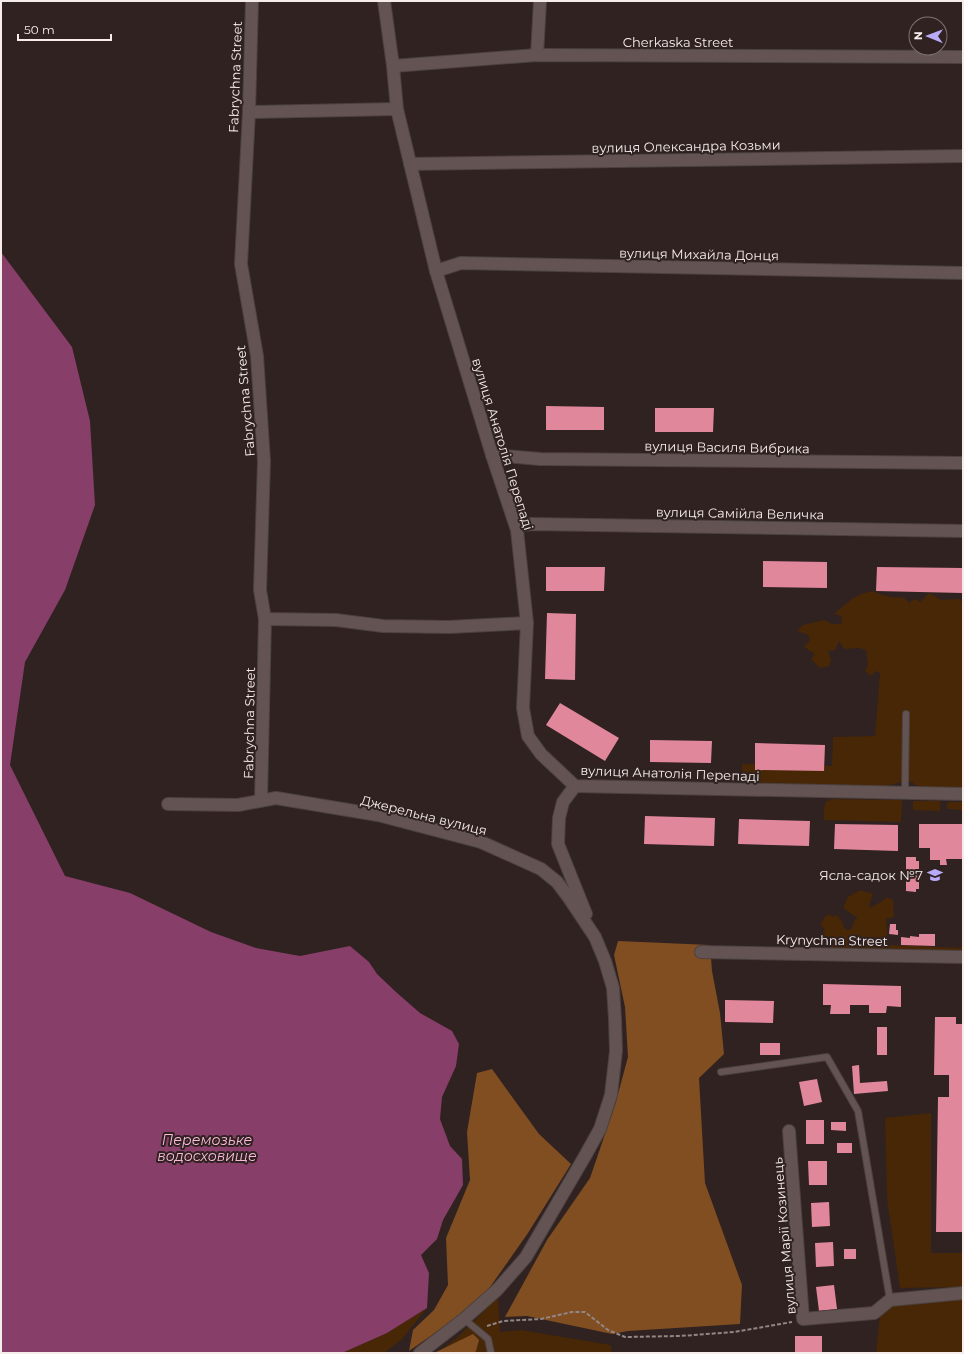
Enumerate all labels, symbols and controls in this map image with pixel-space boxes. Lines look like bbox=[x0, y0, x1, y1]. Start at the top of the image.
scale bar bbox=[18, 16, 111, 42]
north arrow bbox=[908, 16, 948, 56]
street label: Fabrychna Street bbox=[225, 21, 245, 133]
text: 50 m bbox=[24, 22, 55, 37]
text: N bbox=[911, 31, 925, 40]
street label: Cherkaska Street bbox=[623, 34, 733, 50]
street label: вулиця Олександра Козьми bbox=[591, 136, 781, 156]
street label: вулиця Михайла Донця bbox=[619, 245, 779, 263]
street label: Fabrychna Street bbox=[232, 345, 258, 457]
street label: вулиця Анатолія Перепаді bbox=[469, 356, 537, 532]
street label: вулиця Василя Вибрика bbox=[644, 438, 810, 456]
street label: вулиця Самійла Величка bbox=[656, 504, 824, 522]
street label: Fabrychna Street bbox=[240, 667, 258, 779]
street label: вулиця Анатолія Перепаді bbox=[580, 762, 760, 784]
street label: Джерельна вулиця bbox=[359, 792, 489, 838]
school or university icon: Ясла-садок №7 bbox=[926, 866, 944, 884]
place label: Ясла-садок №7 bbox=[819, 867, 923, 883]
street label: Krynychna Street bbox=[776, 931, 888, 949]
water label: Перемозьке водосховище bbox=[157, 1131, 257, 1165]
street label: вулиця Марії Козинець bbox=[769, 1157, 799, 1315]

